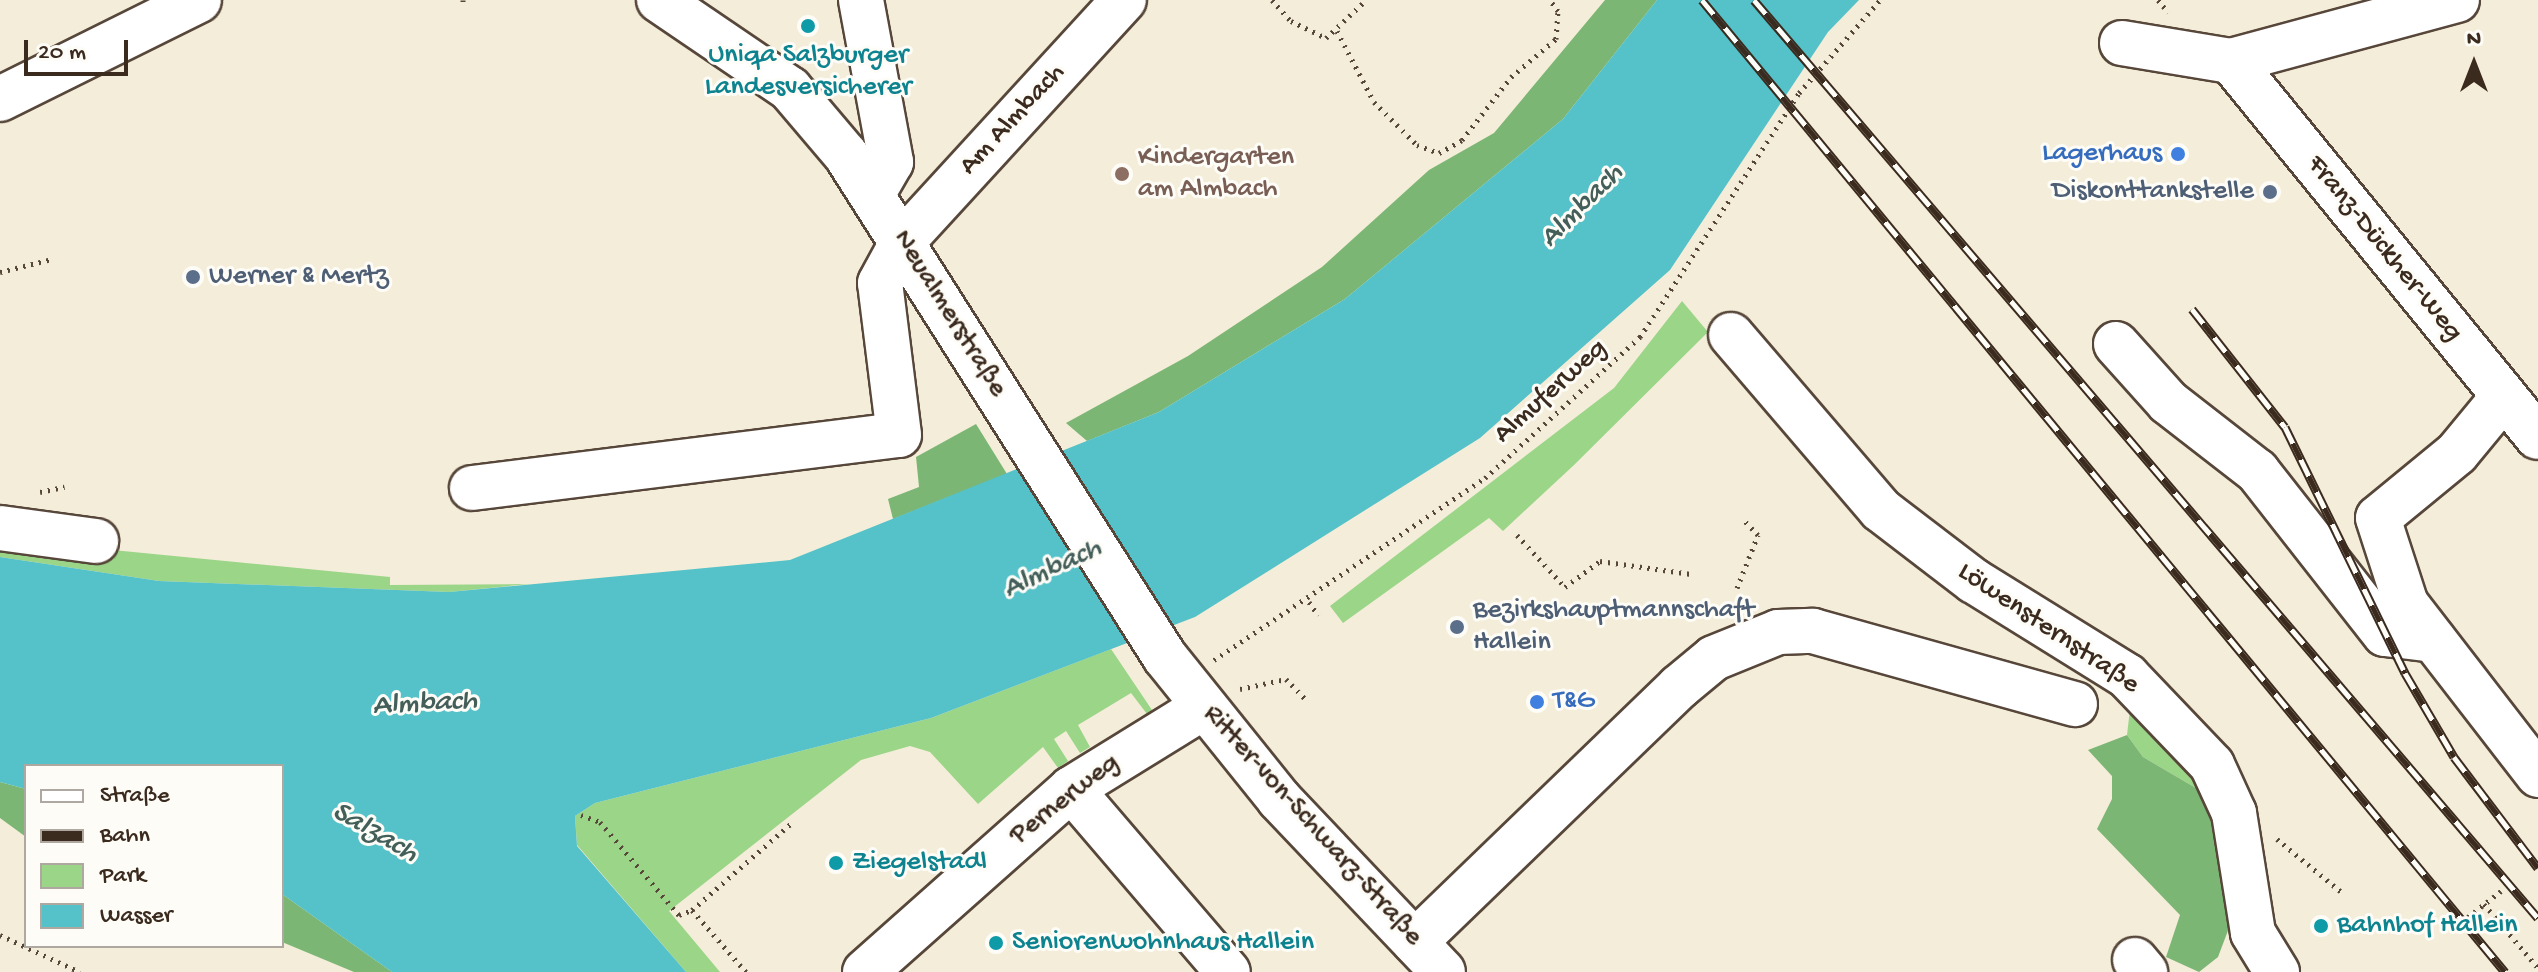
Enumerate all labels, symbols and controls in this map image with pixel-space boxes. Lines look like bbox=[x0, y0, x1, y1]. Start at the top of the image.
marker: Uniqa Salzburger Landesversicherer bbox=[799, 17, 817, 35]
scale bar bbox=[28, 24, 132, 74]
north arrow bbox=[2434, 24, 2514, 104]
text: N bbox=[2467, 27, 2481, 53]
text: 20 m bbox=[38, 39, 86, 68]
place label: Uniqa Salzburger Landesversicherer bbox=[705, 39, 911, 105]
street label: Am Almbach bbox=[953, 57, 1073, 183]
place label: Lagerhaus bbox=[2042, 137, 2162, 171]
place label: Kindergarten am Almbach bbox=[1138, 141, 1294, 207]
marker: Lagerhaus bbox=[2169, 145, 2187, 163]
street label: Franz-Dückher-Weg bbox=[2299, 149, 2469, 349]
water label: Almbach bbox=[1533, 157, 1633, 257]
marker: Kindergarten am Almbach bbox=[1113, 165, 1131, 183]
place label: Diskonttankstelle bbox=[2052, 175, 2254, 209]
marker: Diskonttankstelle bbox=[2261, 183, 2279, 201]
street label: Neualmerstraße bbox=[884, 224, 1014, 404]
place label: Werner & Mertz bbox=[209, 260, 389, 294]
marker: Werner & Mertz bbox=[184, 268, 202, 286]
street label: Almuferweg bbox=[1487, 332, 1615, 452]
water label: Almbach bbox=[998, 532, 1108, 608]
street label: Löwensternstraße bbox=[1951, 556, 2145, 702]
place label: Bezirkshauptmannschaft Hallein bbox=[1473, 594, 1754, 660]
marker: Bezirkshauptmannschaft Hallein bbox=[1448, 618, 1466, 636]
water label: Almbach bbox=[372, 684, 478, 726]
place label: T&G bbox=[1553, 685, 1594, 719]
marker: T&G bbox=[1528, 693, 1546, 711]
street label: Ritter-von-Schwarz-Straße bbox=[1195, 698, 1429, 954]
street label: Pernerweg bbox=[1004, 747, 1126, 853]
legend bbox=[24, 764, 284, 948]
text: Straße bbox=[100, 782, 170, 811]
water label: Salzach bbox=[325, 795, 423, 873]
text: Bahn bbox=[100, 822, 150, 851]
place label: Ziegelstadl bbox=[852, 846, 987, 880]
marker: Ziegelstadl bbox=[827, 854, 845, 872]
text: Park bbox=[100, 862, 146, 891]
text: Wasser bbox=[100, 902, 172, 931]
place label: Bahnhof Hallein bbox=[2337, 909, 2518, 943]
marker: Bahnhof Hallein bbox=[2312, 917, 2330, 935]
place label: Seniorenwohnhaus Hallein bbox=[1012, 926, 1314, 960]
marker: Seniorenwohnhaus Hallein bbox=[987, 934, 1005, 952]

